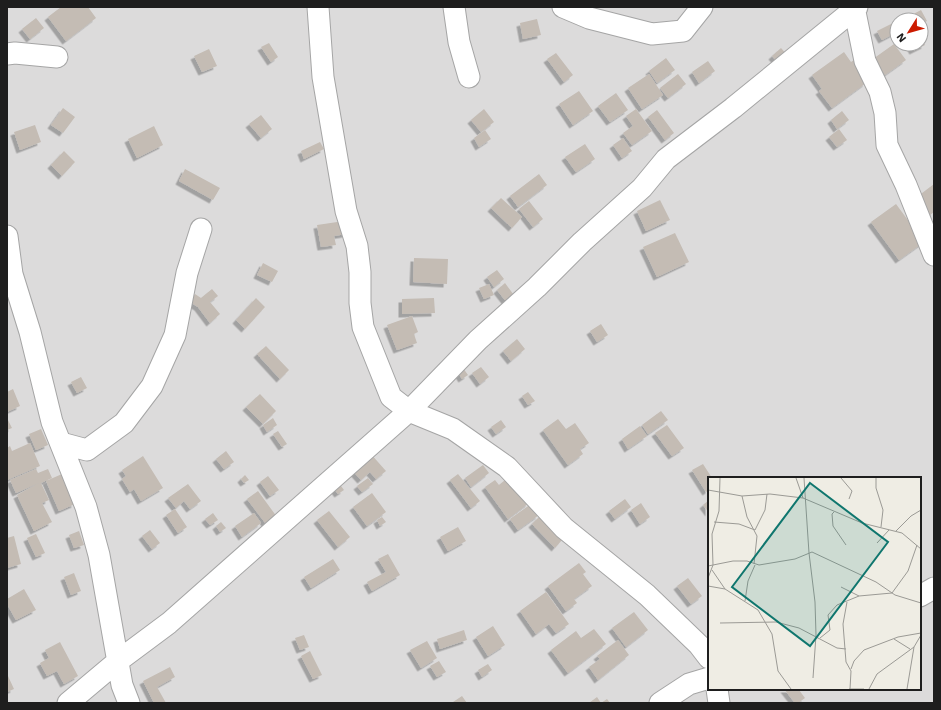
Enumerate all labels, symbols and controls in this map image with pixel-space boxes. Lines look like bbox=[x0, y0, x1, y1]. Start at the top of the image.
north arrow bbox=[889, 12, 929, 52]
text: N bbox=[894, 31, 909, 45]
inset map bbox=[708, 477, 921, 690]

